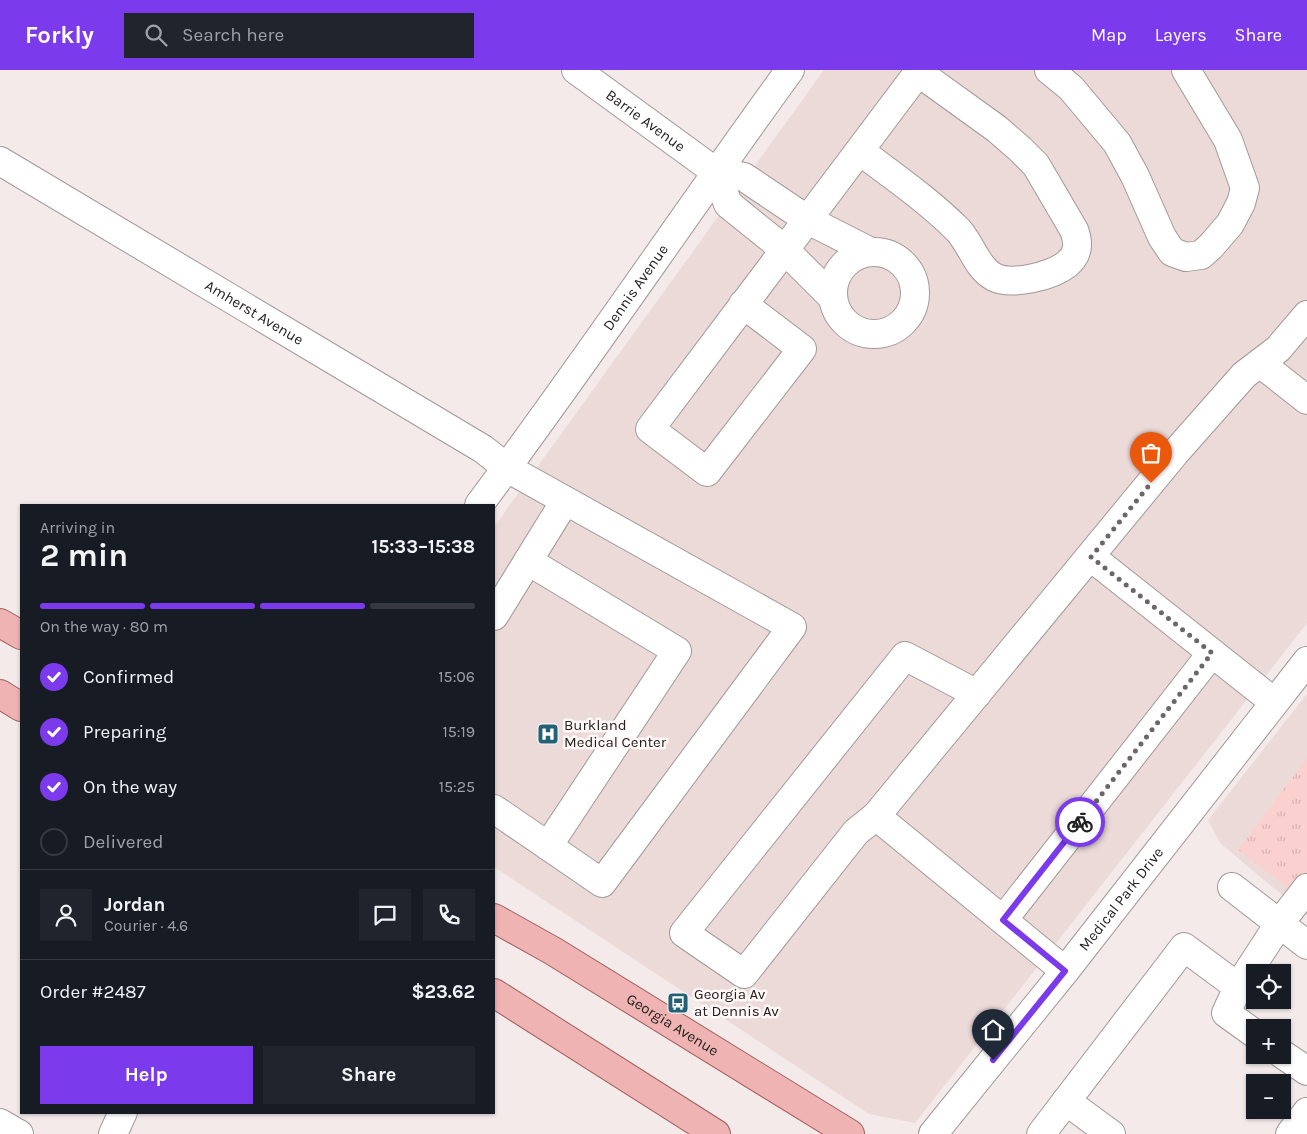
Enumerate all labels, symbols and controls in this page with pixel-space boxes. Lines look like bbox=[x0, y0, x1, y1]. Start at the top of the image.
search box bbox=[124, 13, 474, 58]
text: Forkly bbox=[25, 21, 94, 49]
icon: search bbox=[142, 21, 170, 49]
text: Search here bbox=[182, 24, 284, 46]
text: Map bbox=[1091, 24, 1127, 46]
text: Layers bbox=[1155, 24, 1207, 46]
text: Share bbox=[1235, 24, 1282, 46]
street label: Barrie Avenue bbox=[602, 86, 689, 155]
street label: Dennis Avenue bbox=[599, 241, 672, 334]
street label: Amherst Avenue bbox=[202, 276, 307, 349]
pin bbox=[1130, 432, 1172, 483]
icon: bag bbox=[1137, 439, 1165, 467]
text: Arriving in bbox=[40, 518, 115, 537]
text: 15:33–15:38 bbox=[371, 536, 475, 558]
text: 2 min bbox=[40, 537, 128, 574]
text: On the way · 80 m bbox=[40, 617, 168, 636]
icon: check bbox=[40, 663, 68, 691]
text: Confirmed bbox=[83, 666, 174, 688]
text: 15:06 bbox=[438, 667, 475, 686]
place label: Burkland Medical Center bbox=[564, 716, 667, 751]
icon: check bbox=[40, 718, 68, 746]
text: Preparing bbox=[83, 721, 166, 743]
text: 15:19 bbox=[442, 722, 475, 741]
hospital icon: Burkland Medical Center bbox=[536, 722, 560, 746]
icon: check bbox=[40, 773, 68, 801]
text: On the way bbox=[83, 776, 177, 798]
text: 15:25 bbox=[439, 777, 475, 796]
courier bbox=[1055, 797, 1105, 847]
icon: bike bbox=[1066, 808, 1094, 836]
text: Delivered bbox=[83, 831, 163, 853]
street label: Medical Park Drive bbox=[1075, 844, 1167, 955]
button: person bbox=[40, 889, 92, 941]
button: chat bbox=[359, 889, 411, 941]
button: phone bbox=[423, 889, 475, 941]
text: Jordan bbox=[104, 894, 165, 916]
text: Courier · 4.6 bbox=[104, 916, 188, 935]
map controls bbox=[1246, 964, 1291, 1119]
button: locate bbox=[1246, 964, 1291, 1009]
text: Order #2487 bbox=[40, 981, 146, 1003]
text: $23.62 bbox=[411, 981, 475, 1003]
place label: Georgia Av at Dennis Av bbox=[694, 985, 779, 1020]
street label: Georgia Avenue bbox=[623, 989, 722, 1060]
bus stop icon: Georgia Av at Dennis Av bbox=[666, 991, 690, 1015]
pin bbox=[972, 1009, 1014, 1060]
icon: home bbox=[979, 1016, 1007, 1044]
button: + bbox=[1246, 1019, 1291, 1064]
button: Help bbox=[40, 1046, 253, 1104]
button: Share bbox=[263, 1046, 475, 1104]
button: − bbox=[1246, 1074, 1291, 1119]

